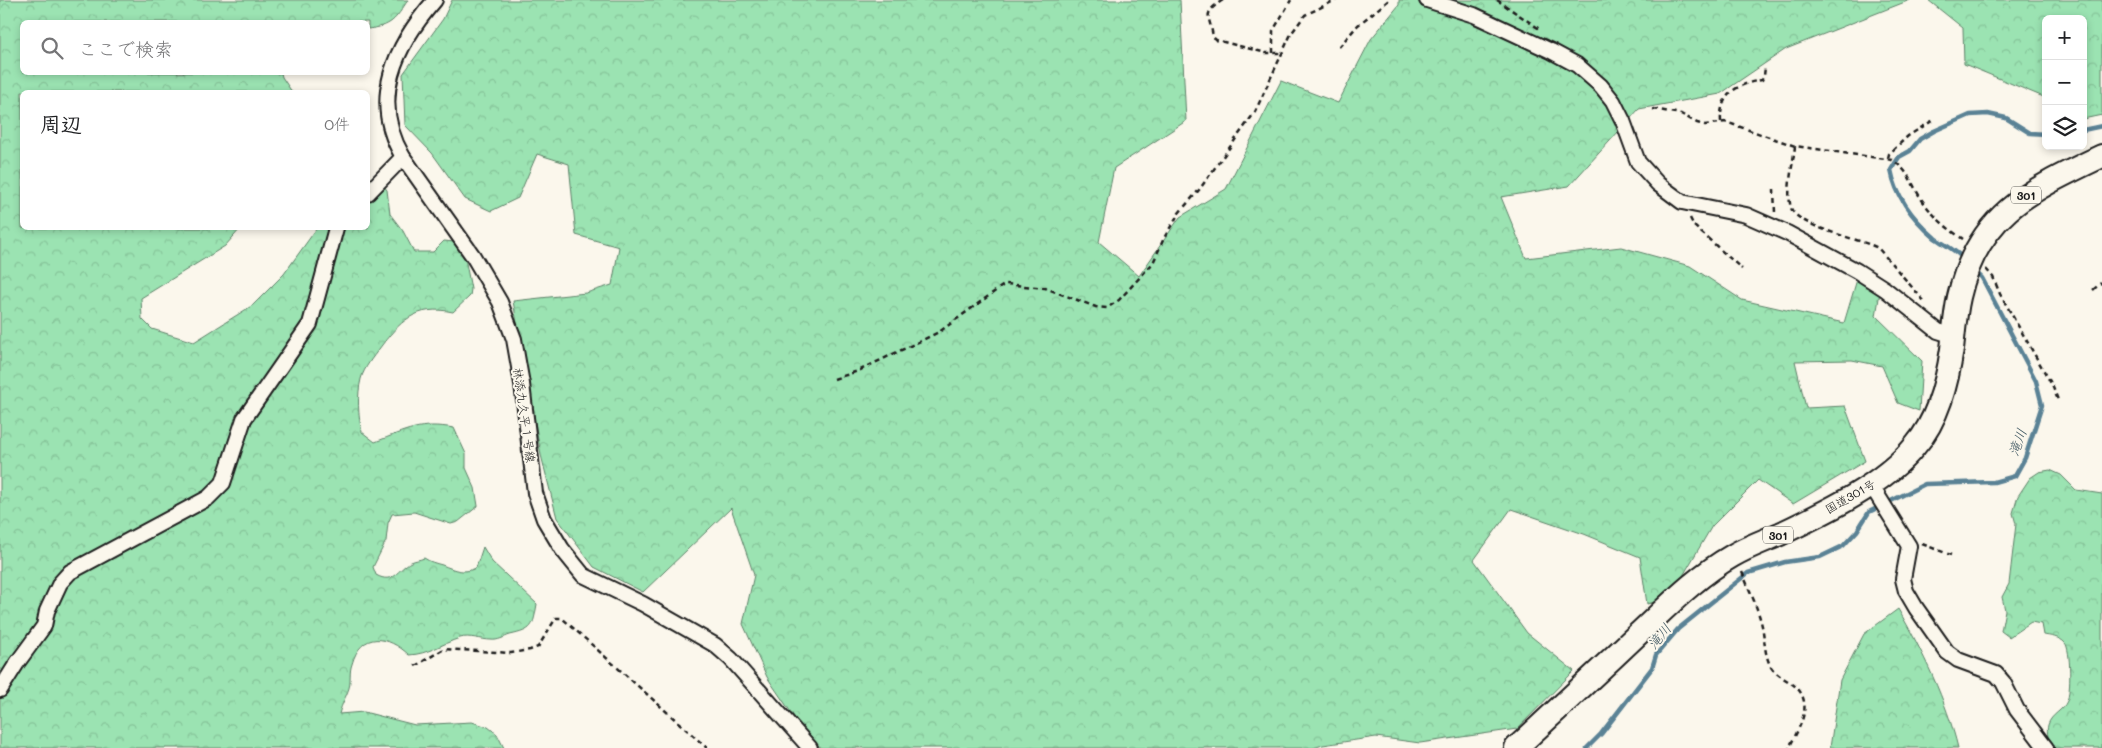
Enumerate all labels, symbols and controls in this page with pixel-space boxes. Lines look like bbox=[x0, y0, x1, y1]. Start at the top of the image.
map controls bbox=[2042, 15, 2087, 150]
button: + bbox=[2042, 15, 2087, 60]
search box bbox=[20, 20, 370, 75]
icon: search bbox=[38, 34, 66, 62]
text: ここで検索 bbox=[78, 36, 173, 61]
button: − bbox=[2042, 60, 2087, 105]
button: layers bbox=[2042, 105, 2087, 150]
text: 周辺 bbox=[40, 110, 82, 137]
text: 0件 bbox=[324, 113, 350, 134]
road number: 301 bbox=[2011, 186, 2041, 204]
street label: 林添九久平１号線 bbox=[510, 366, 540, 464]
water label: 滝川 bbox=[2003, 426, 2031, 458]
street label: 国道301号 bbox=[1822, 475, 1878, 517]
road number: 301 bbox=[1763, 526, 1793, 544]
water label: 滝川 bbox=[1643, 619, 1675, 653]

